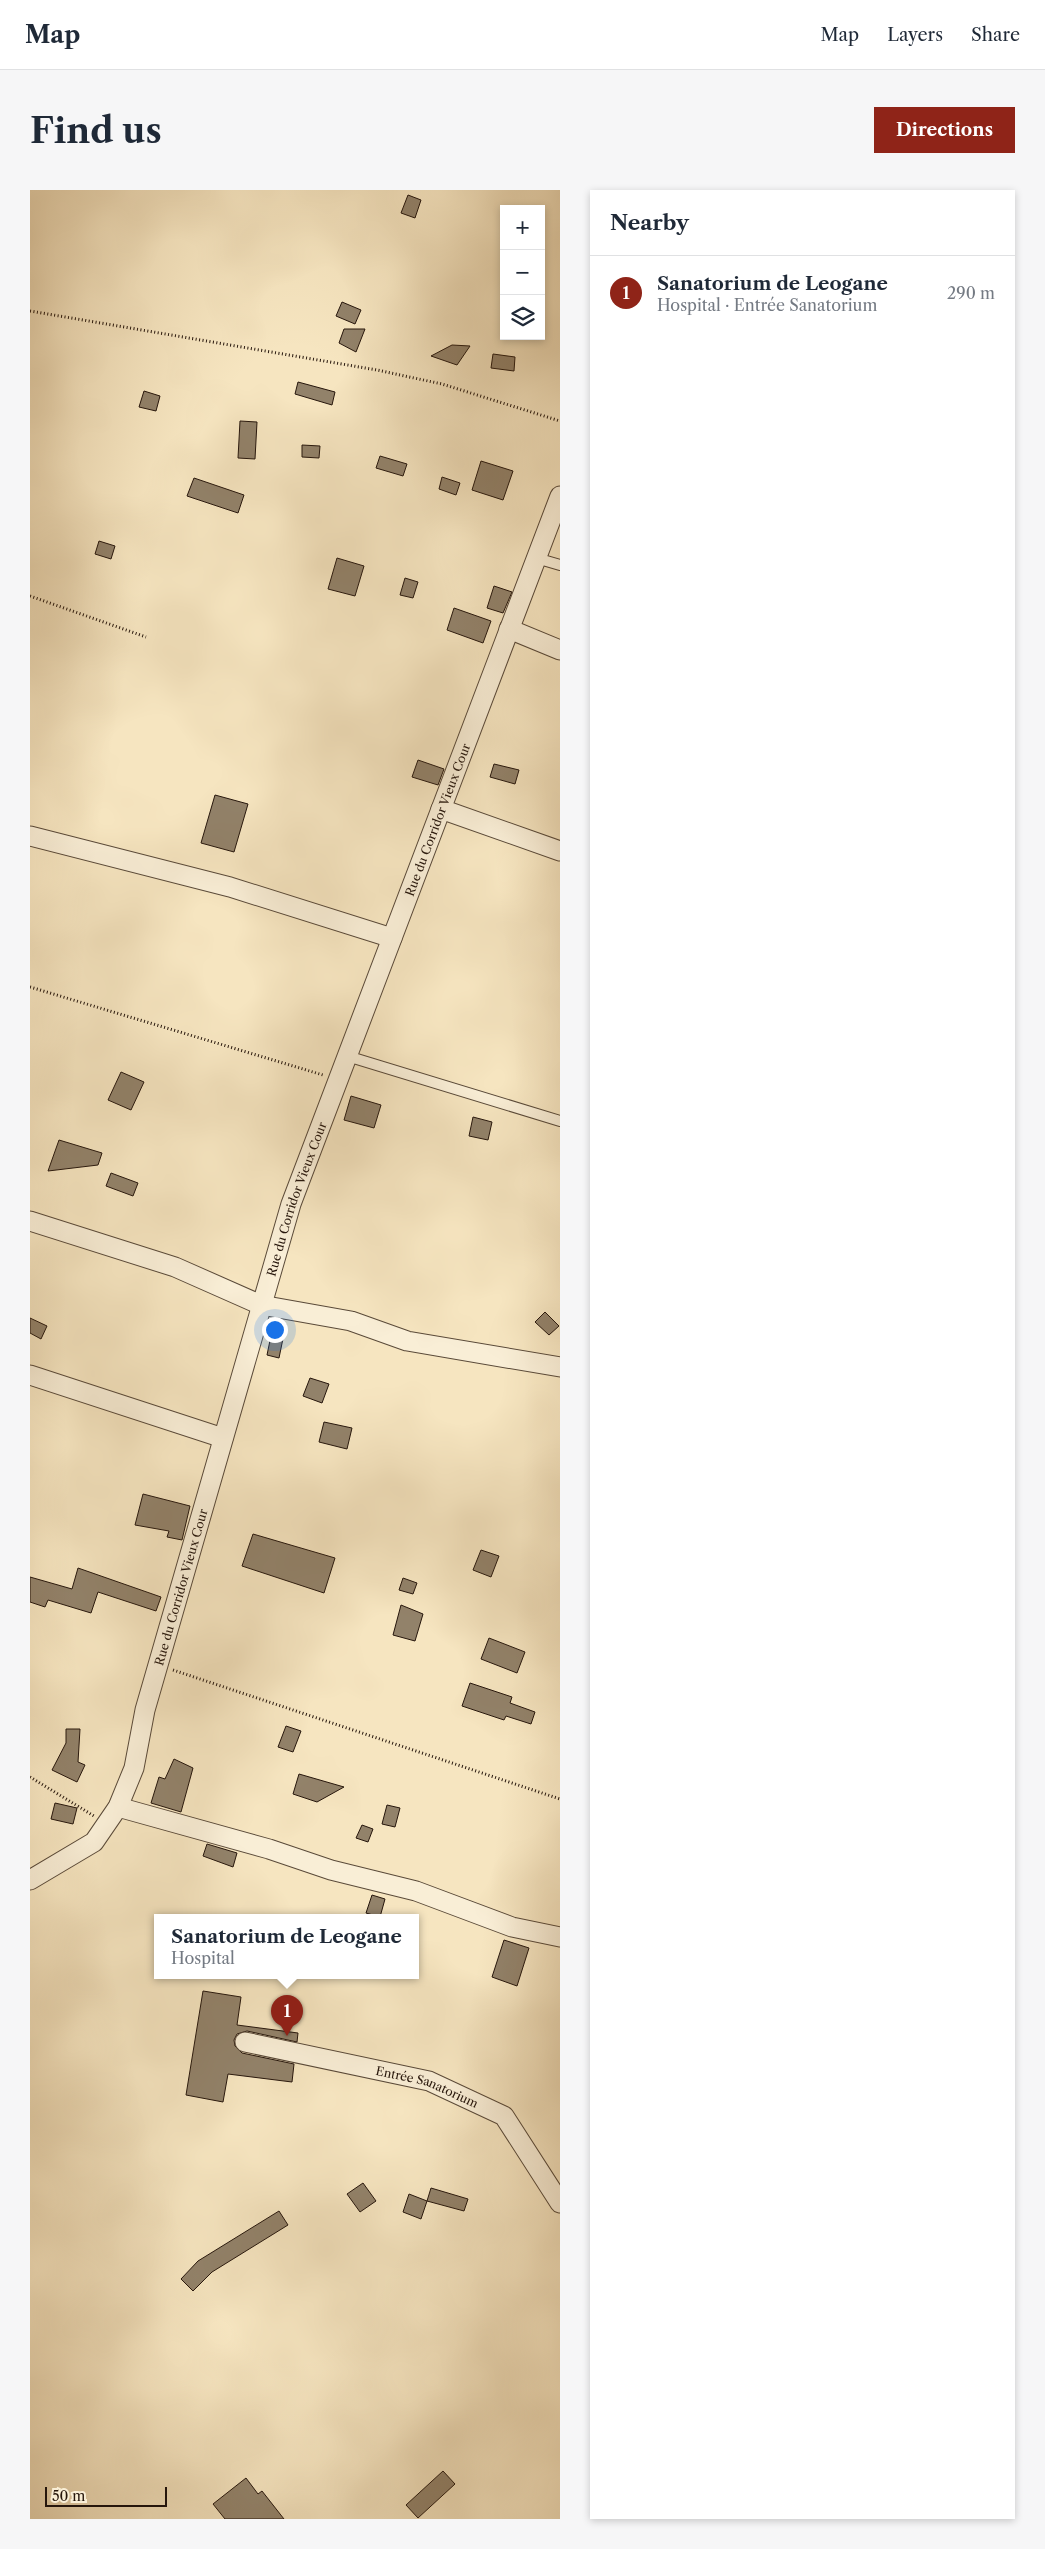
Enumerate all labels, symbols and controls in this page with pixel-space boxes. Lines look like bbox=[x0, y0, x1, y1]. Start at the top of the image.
text: Map bbox=[25, 20, 80, 49]
text: Map bbox=[821, 24, 859, 46]
text: Layers bbox=[887, 24, 943, 46]
text: Share bbox=[971, 24, 1020, 46]
button: Directions bbox=[874, 107, 1015, 153]
text: Find us bbox=[30, 109, 162, 152]
map controls bbox=[500, 205, 545, 340]
button: + bbox=[500, 205, 545, 250]
text: Nearby bbox=[610, 210, 689, 235]
button: − bbox=[500, 250, 545, 295]
text: Sanatorium de Leogane bbox=[657, 272, 888, 295]
text: 1 bbox=[622, 283, 630, 303]
text: 290 m bbox=[947, 283, 995, 303]
button: layers bbox=[500, 295, 545, 340]
text: Hospital · Entrée Sanatorium bbox=[657, 295, 877, 315]
street label: Rue du Corridor Vieux Cour bbox=[401, 741, 473, 898]
street label: Rue du Corridor Vieux Cour bbox=[263, 1120, 329, 1278]
your location bbox=[262, 1317, 288, 1343]
street label: Rue du Corridor Vieux Cour bbox=[151, 1507, 210, 1667]
popup bbox=[154, 1914, 419, 1979]
text: Sanatorium de Leogane bbox=[171, 1925, 402, 1948]
text: Hospital bbox=[171, 1948, 235, 1968]
pin: 1 bbox=[271, 1995, 303, 2036]
street label: Entrée Sanatorium bbox=[375, 2062, 481, 2111]
scale bar bbox=[45, 2484, 168, 2507]
text: 50 m bbox=[52, 2487, 85, 2505]

